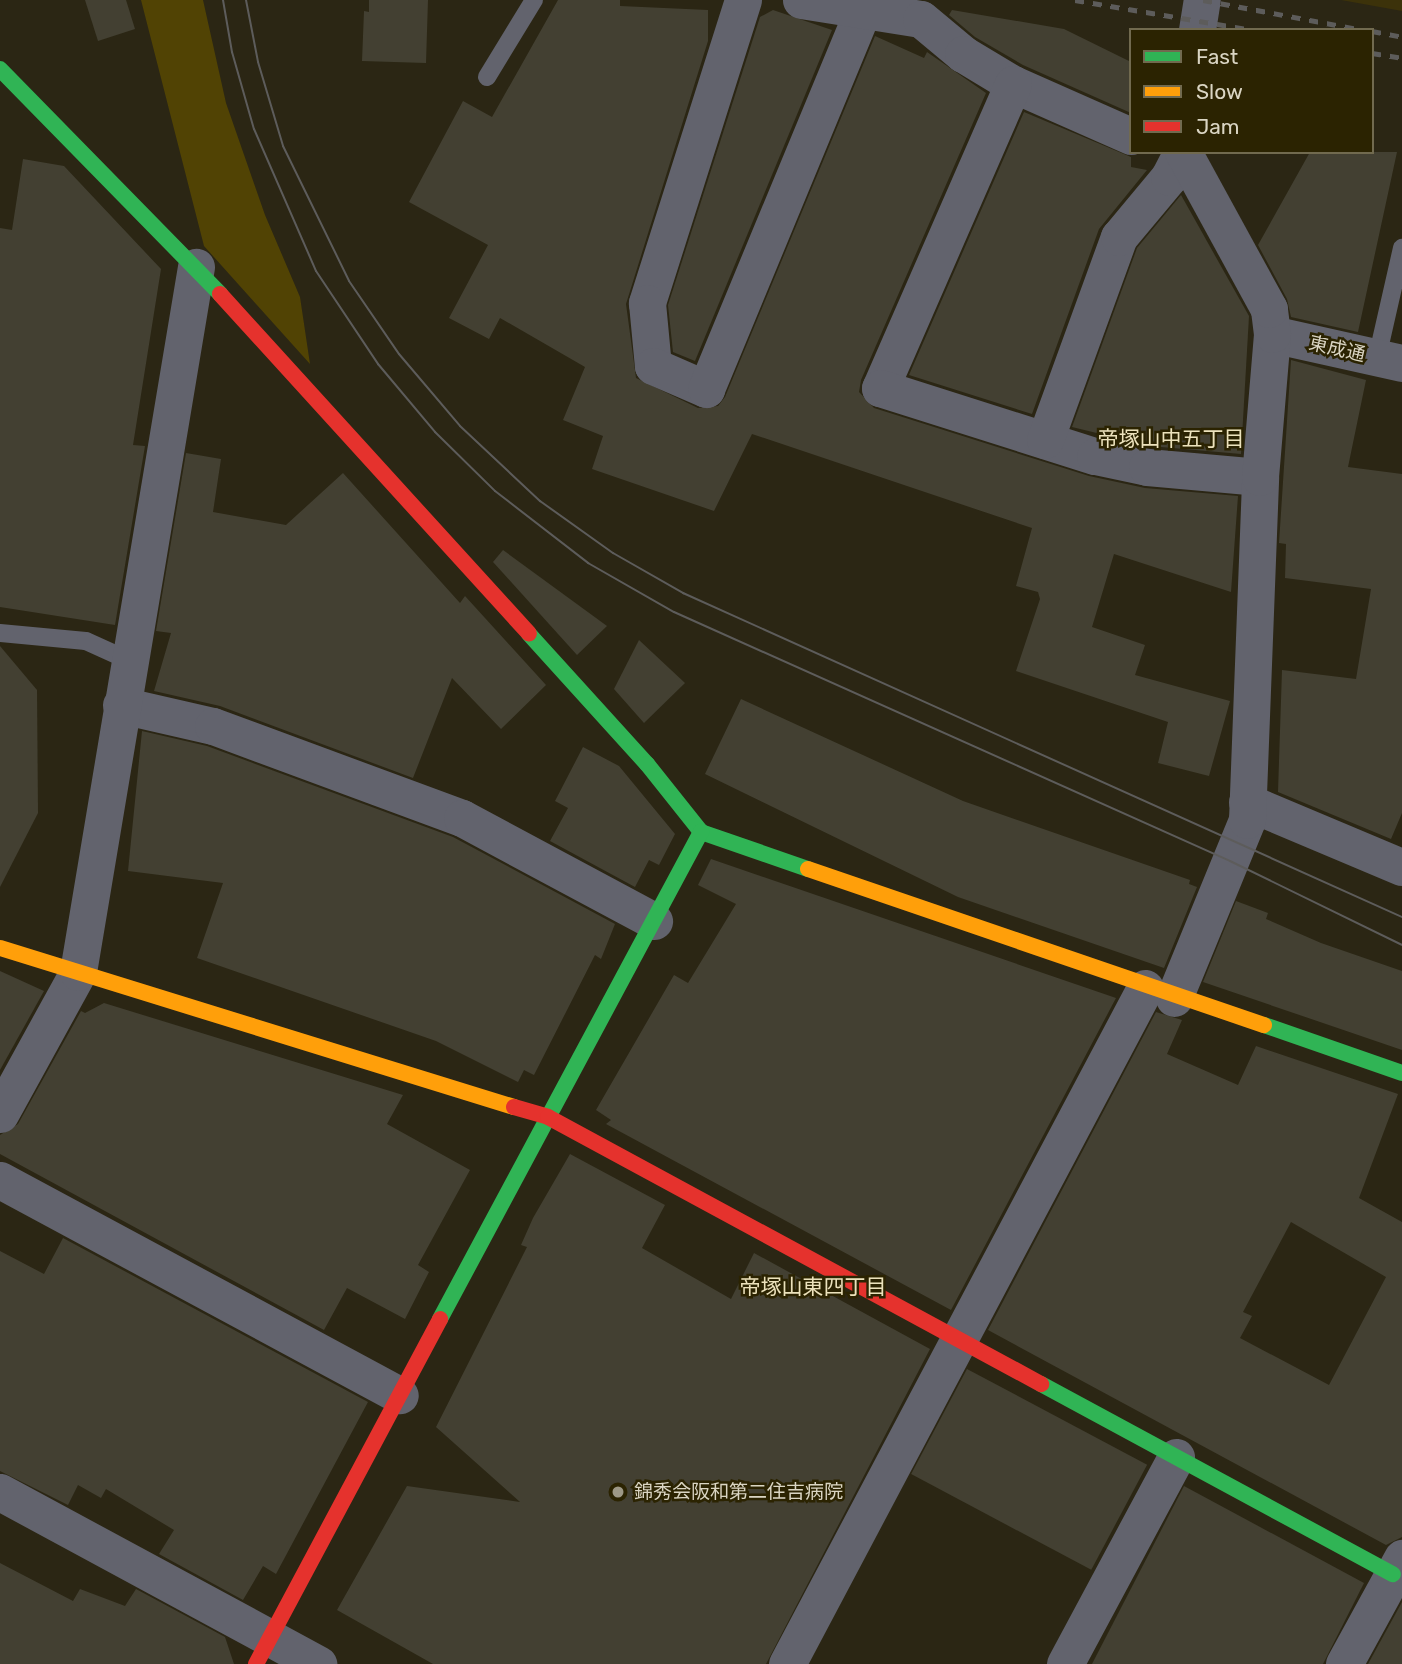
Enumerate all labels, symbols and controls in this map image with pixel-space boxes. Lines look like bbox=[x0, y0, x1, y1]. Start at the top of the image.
legend bbox=[1129, 28, 1374, 154]
text: Fast bbox=[1196, 44, 1238, 69]
text: Slow bbox=[1196, 79, 1243, 104]
text: Jam bbox=[1196, 114, 1240, 139]
street label: 東成通 bbox=[1307, 331, 1367, 367]
district label: 帝塚山中五丁目 bbox=[1098, 426, 1244, 452]
district label: 帝塚山東四丁目 bbox=[740, 1274, 886, 1300]
place label: 錦秀会阪和第二住吉病院 bbox=[634, 1481, 843, 1503]
marker: 錦秀会阪和第二住吉病院 bbox=[608, 1482, 628, 1502]

